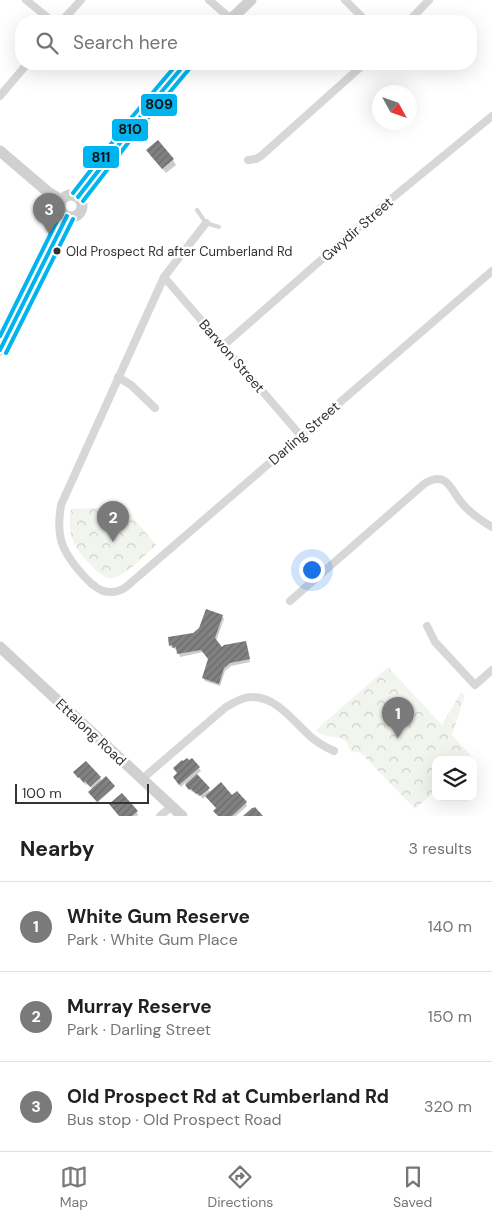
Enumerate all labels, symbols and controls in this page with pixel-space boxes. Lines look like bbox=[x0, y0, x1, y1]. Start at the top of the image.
search box bbox=[15, 15, 477, 70]
icon: search bbox=[33, 29, 61, 57]
text: Search here bbox=[73, 30, 178, 55]
north arrow bbox=[372, 85, 417, 130]
line badge: 809 bbox=[140, 93, 178, 117]
text: 809 bbox=[145, 95, 173, 113]
line badge: 810 bbox=[111, 118, 149, 142]
text: 810 bbox=[118, 120, 142, 138]
line badge: 811 bbox=[82, 145, 120, 169]
text: 811 bbox=[92, 148, 110, 166]
pin: 3 bbox=[33, 193, 65, 234]
street label: Gwydir Street bbox=[317, 193, 397, 265]
place label: Old Prospect Rd after Cumberland Rd bbox=[66, 243, 292, 260]
marker: Old Prospect Rd after Cumberland Rd bbox=[52, 246, 62, 256]
street label: Barwon Street bbox=[195, 316, 269, 396]
street label: Darling Street bbox=[265, 397, 343, 469]
pin: 2 bbox=[97, 501, 129, 542]
your location bbox=[299, 557, 325, 583]
street label: Ettalong Road bbox=[52, 695, 130, 769]
pin: 1 bbox=[382, 697, 414, 738]
map controls bbox=[432, 756, 477, 801]
button: layers bbox=[432, 756, 477, 801]
scale bar bbox=[15, 781, 149, 804]
text: 100 m bbox=[22, 784, 62, 802]
text: Nearby bbox=[20, 835, 94, 863]
text: 3 results bbox=[409, 838, 472, 859]
text: White Gum Reserve bbox=[67, 904, 250, 929]
text: 1 bbox=[33, 916, 39, 937]
text: 140 m bbox=[428, 916, 472, 937]
text: Park · White Gum Place bbox=[67, 929, 238, 950]
text: Murray Reserve bbox=[67, 994, 212, 1019]
text: 2 bbox=[31, 1006, 41, 1027]
text: 150 m bbox=[428, 1006, 472, 1027]
text: Park · Darling Street bbox=[67, 1019, 211, 1040]
text: Old Prospect Rd at Cumberland Rd bbox=[67, 1084, 389, 1109]
text: 3 bbox=[31, 1096, 41, 1117]
text: 320 m bbox=[424, 1096, 472, 1117]
text: Bus stop · Old Prospect Road bbox=[67, 1109, 281, 1130]
tab: Map bbox=[60, 1163, 88, 1211]
tab: Directions bbox=[208, 1163, 273, 1211]
tab: Saved bbox=[393, 1163, 432, 1211]

